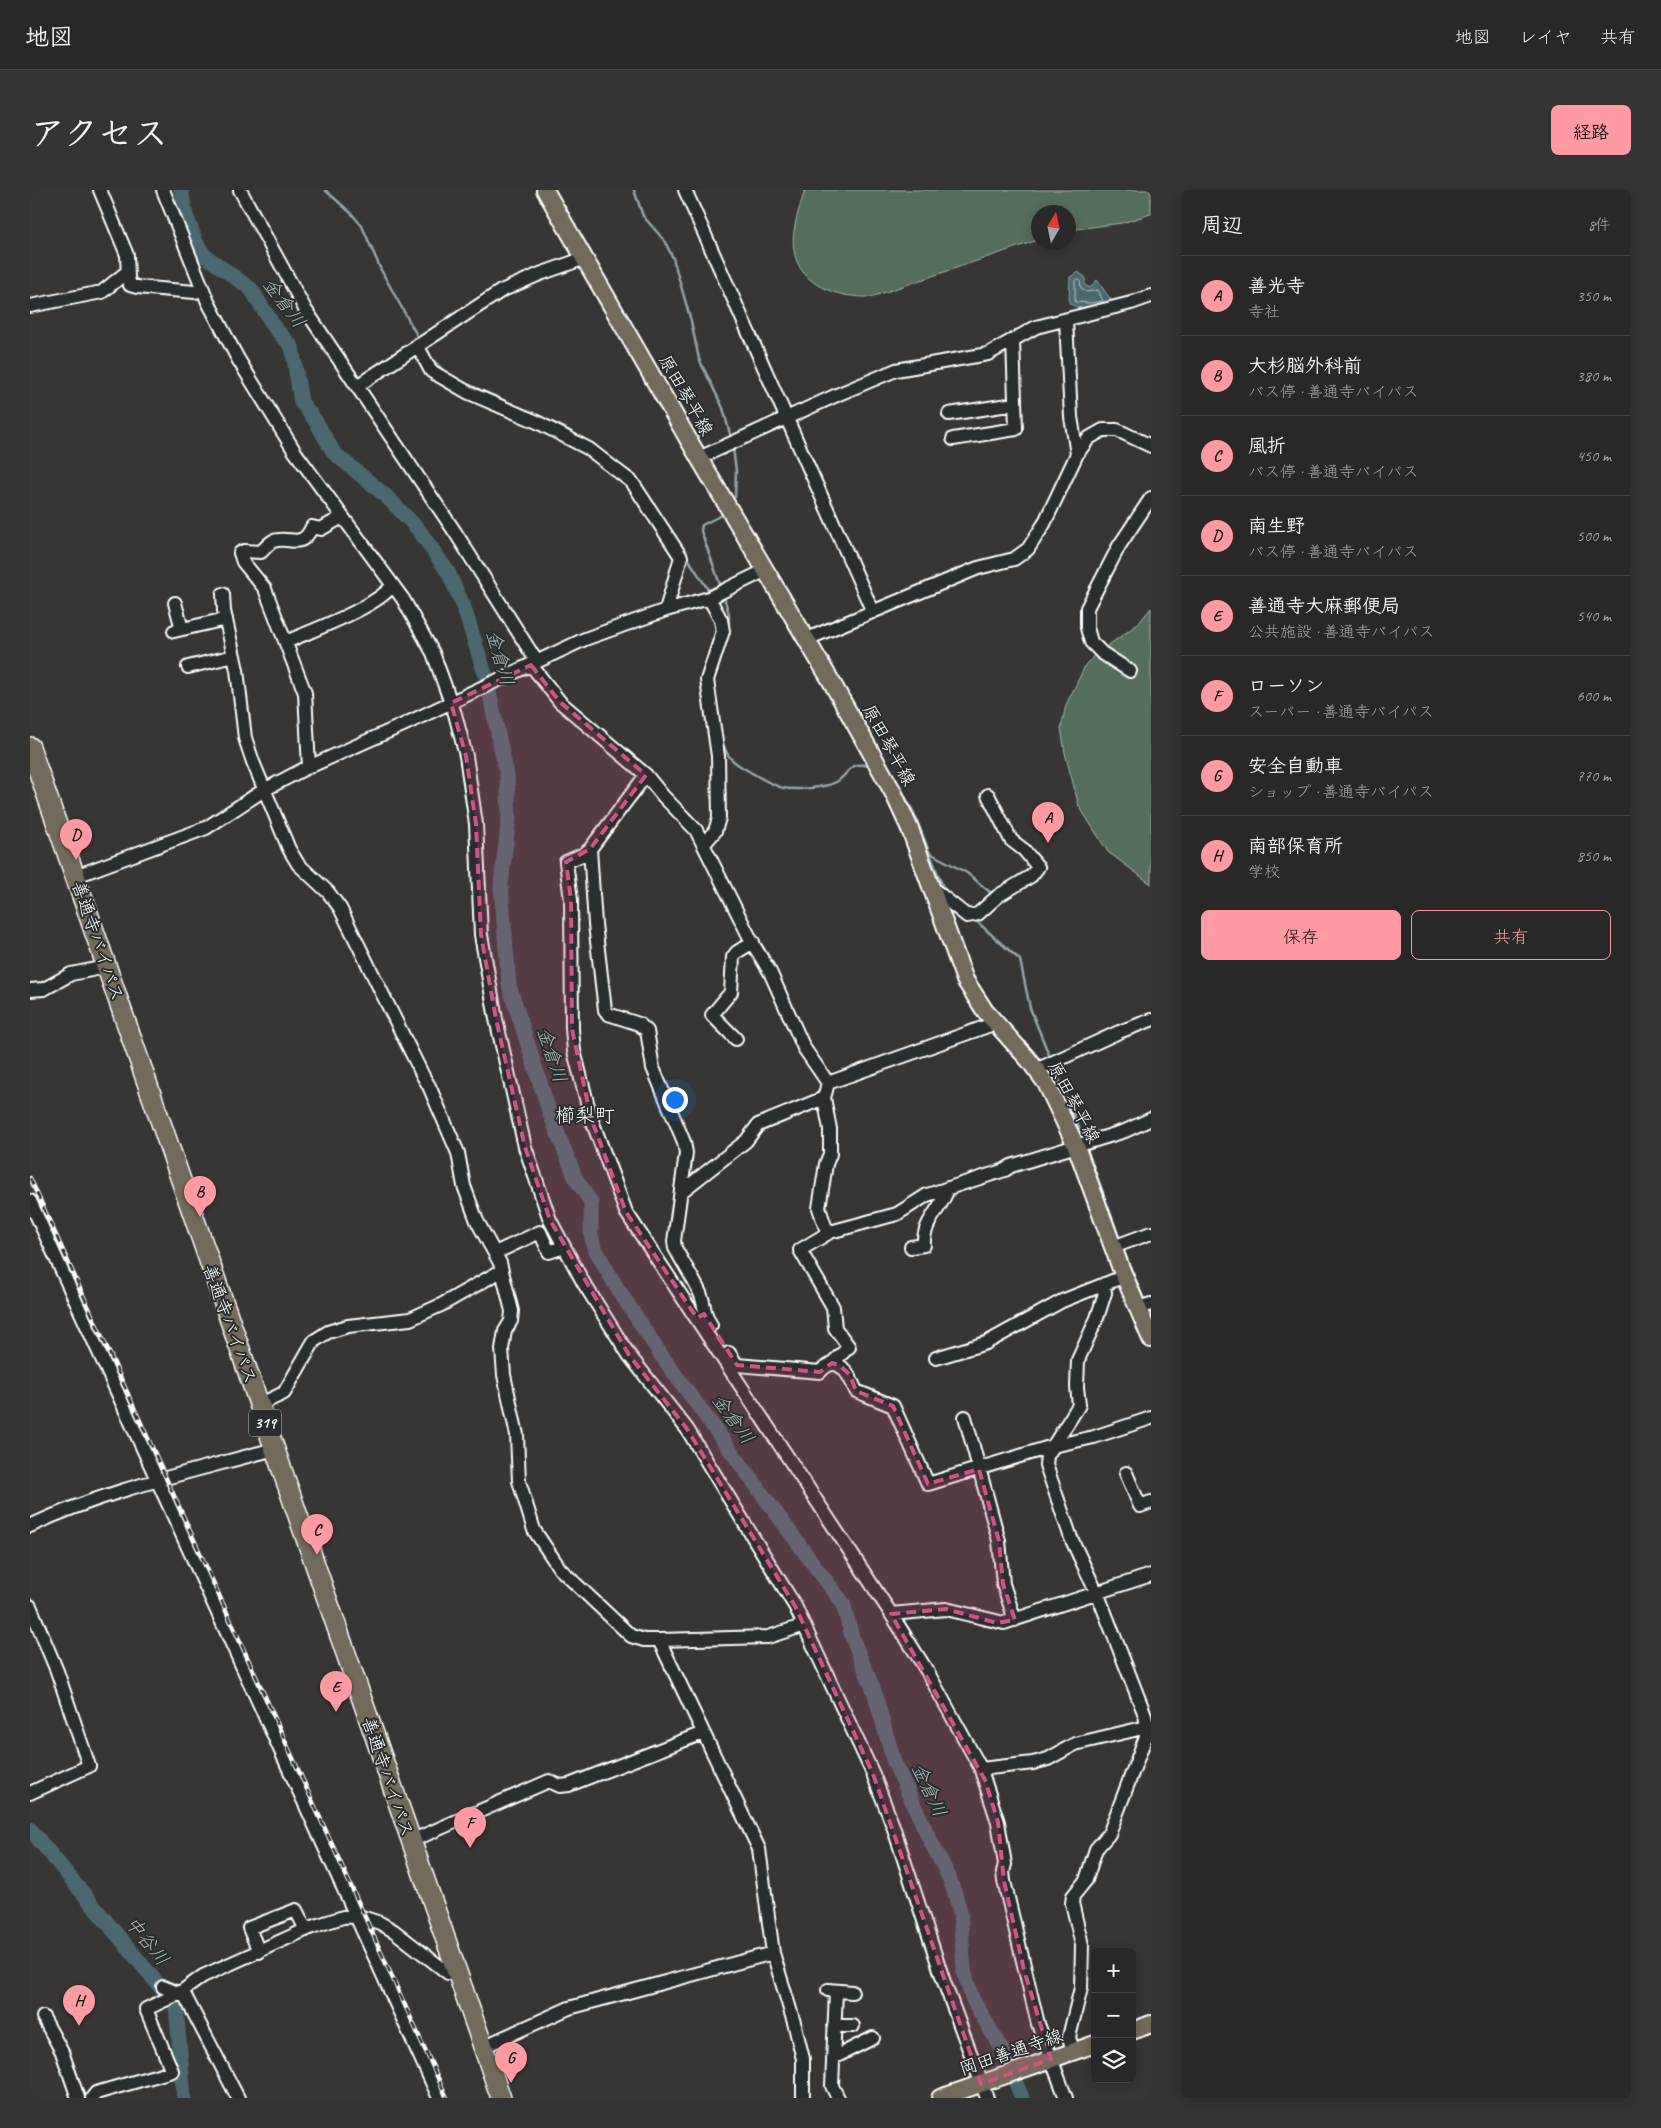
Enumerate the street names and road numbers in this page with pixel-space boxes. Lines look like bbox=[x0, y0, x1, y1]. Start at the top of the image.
street label: 原田琴平線 bbox=[654, 351, 718, 439]
street label: 原田琴平線 bbox=[858, 700, 920, 790]
street label: 善通寺バイパス bbox=[67, 878, 129, 1004]
street label: 原田琴平線 bbox=[1043, 1057, 1105, 1147]
street label: 善通寺バイパス bbox=[198, 1261, 262, 1387]
road number: 319 bbox=[249, 1410, 281, 1436]
street label: 善通寺バイパス bbox=[357, 1714, 419, 1840]
street label: 岡田善通寺線 bbox=[956, 2024, 1066, 2080]

